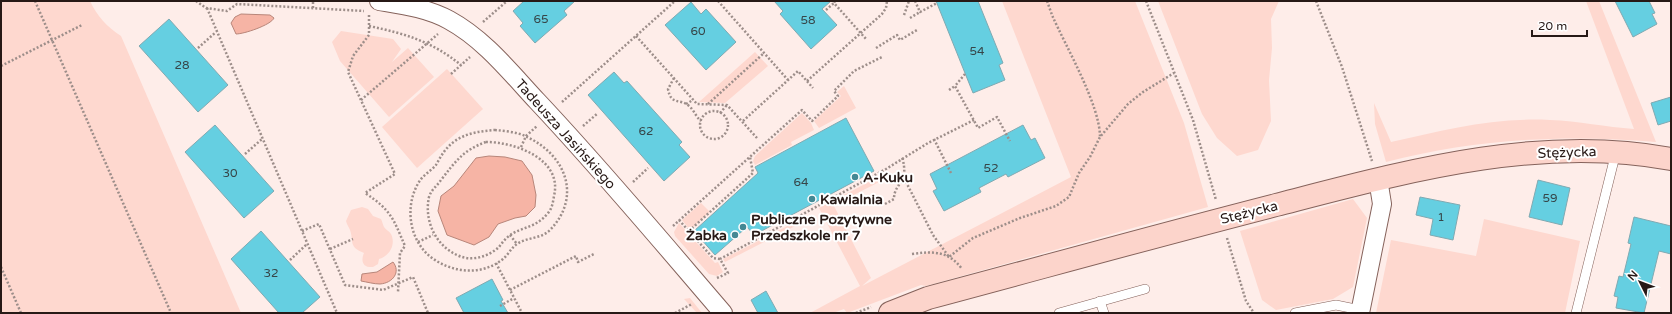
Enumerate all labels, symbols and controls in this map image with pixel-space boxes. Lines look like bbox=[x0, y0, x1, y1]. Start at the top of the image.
house number: 65 bbox=[533, 12, 549, 26]
scale bar bbox=[1532, 12, 1587, 38]
house number: 58 bbox=[800, 13, 816, 27]
text: 20 m bbox=[1538, 19, 1567, 33]
house number: 60 bbox=[690, 24, 706, 38]
house number: 54 bbox=[969, 44, 985, 58]
house number: 28 bbox=[174, 58, 190, 72]
street label: Tadeusza Jasińskiego bbox=[512, 76, 619, 193]
house number: 62 bbox=[638, 124, 654, 138]
street label: Stężycka bbox=[1537, 143, 1597, 162]
house number: 52 bbox=[983, 161, 999, 175]
house number: 30 bbox=[222, 166, 238, 180]
place label: A-Kuku bbox=[863, 169, 913, 186]
marker: A-Kuku bbox=[850, 172, 860, 182]
house number: 64 bbox=[793, 175, 809, 189]
place label: Kawialnia bbox=[820, 191, 883, 208]
house number: 59 bbox=[1542, 191, 1558, 205]
marker: Kawialnia bbox=[807, 194, 817, 204]
street label: Stężycka bbox=[1219, 197, 1280, 228]
house number: 1 bbox=[1437, 210, 1445, 224]
place label: Publiczne Pozytywne Przedszkole nr 7 bbox=[751, 211, 892, 244]
marker: Publiczne Pozytywne Przedszkole nr 7 bbox=[738, 222, 748, 232]
place label: Żabka bbox=[686, 227, 727, 244]
marker: Żabka bbox=[730, 230, 740, 240]
north arrow bbox=[1620, 262, 1660, 302]
house number: 32 bbox=[263, 266, 279, 280]
text: N bbox=[1625, 268, 1641, 283]

